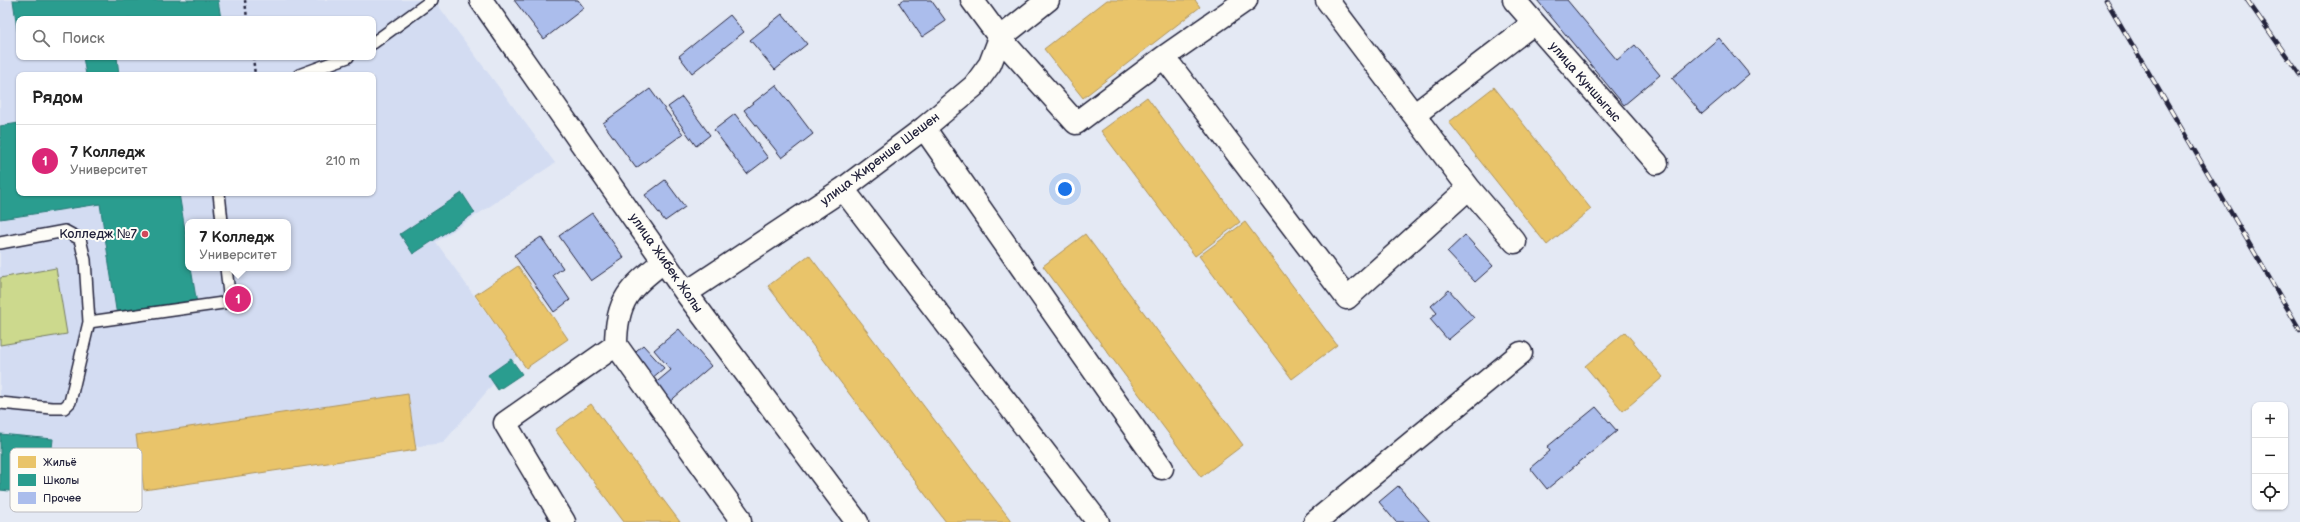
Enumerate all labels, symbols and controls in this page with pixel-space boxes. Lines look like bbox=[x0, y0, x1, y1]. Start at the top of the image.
search box bbox=[16, 16, 376, 60]
icon: search bbox=[30, 27, 52, 49]
text: Поиск bbox=[62, 29, 105, 48]
street label: улица Куншыгыс bbox=[1546, 38, 1625, 126]
text: Рядом bbox=[32, 88, 83, 108]
street label: улица Жиренше Шешен bbox=[817, 109, 943, 209]
text: 7 Колледж bbox=[70, 143, 145, 162]
text: 1 bbox=[42, 153, 48, 169]
text: 210 m bbox=[326, 153, 360, 169]
text: Университет bbox=[70, 162, 147, 178]
your location bbox=[1055, 179, 1075, 199]
street label: улица Жибек Жолы bbox=[626, 210, 706, 316]
popup bbox=[185, 219, 291, 271]
place label: Колледж №7 bbox=[59, 226, 138, 242]
text: 7 Колледж bbox=[199, 228, 274, 247]
marker: Колледж №7 bbox=[140, 229, 150, 239]
text: Университет bbox=[199, 247, 277, 263]
pin: 1 bbox=[225, 284, 251, 314]
map controls bbox=[2252, 402, 2288, 510]
button: + bbox=[2252, 402, 2288, 438]
button: − bbox=[2252, 438, 2288, 474]
legend bbox=[10, 448, 142, 512]
text: Жильё bbox=[43, 456, 77, 469]
text: Школы bbox=[43, 474, 79, 487]
button: locate bbox=[2252, 474, 2288, 510]
text: Прочее bbox=[43, 492, 81, 505]

